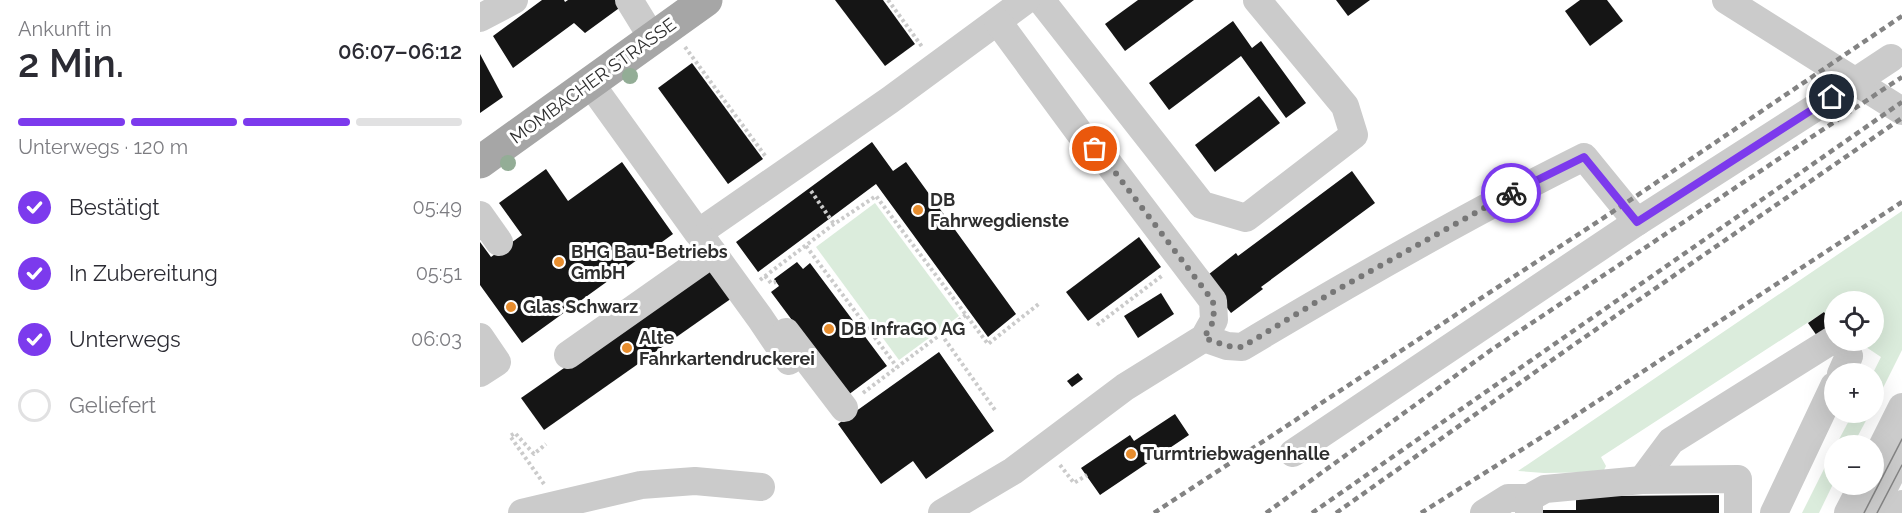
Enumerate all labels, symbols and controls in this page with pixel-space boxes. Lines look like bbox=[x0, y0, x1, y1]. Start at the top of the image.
street label: MOMBACHER STRASSE bbox=[506, 13, 680, 148]
text: Ankunft in bbox=[18, 17, 112, 41]
text: 06:07–06:12 bbox=[338, 38, 462, 64]
text: 2 Min. bbox=[18, 40, 124, 86]
pin bbox=[1806, 71, 1857, 122]
icon: home bbox=[1815, 80, 1848, 113]
pin bbox=[1069, 123, 1120, 174]
icon: bag bbox=[1078, 132, 1111, 165]
text: Unterwegs · 120 m bbox=[18, 135, 188, 159]
courier bbox=[1481, 163, 1541, 223]
icon: bike bbox=[1495, 177, 1528, 210]
place label: DB Fahrwegdienste bbox=[930, 189, 1069, 231]
icon: check bbox=[18, 191, 51, 224]
text: Bestätigt bbox=[69, 194, 160, 220]
text: 05:49 bbox=[412, 195, 462, 219]
marker: DB Fahrwegdienste bbox=[911, 203, 925, 217]
place label: BHG Bau-Betriebs GmbH bbox=[571, 241, 728, 283]
marker: BHG Bau-Betriebs GmbH bbox=[552, 255, 566, 269]
icon: check bbox=[18, 257, 51, 290]
text: In Zubereitung bbox=[69, 260, 218, 286]
text: 05:51 bbox=[416, 261, 462, 285]
map controls bbox=[1824, 291, 1884, 495]
button: locate bbox=[1824, 291, 1884, 351]
place label: Glas Schwarz bbox=[523, 296, 638, 317]
marker: Glas Schwarz bbox=[504, 300, 518, 314]
place label: DB InfraGO AG bbox=[841, 318, 965, 339]
marker: DB InfraGO AG bbox=[822, 322, 836, 336]
icon: check bbox=[18, 323, 51, 356]
text: Unterwegs bbox=[69, 326, 181, 352]
text: 06:03 bbox=[411, 327, 462, 351]
place label: Alte Fahrkartendruckerei bbox=[639, 327, 815, 369]
marker: Alte Fahrkartendruckerei bbox=[620, 341, 634, 355]
button: + bbox=[1824, 363, 1884, 423]
text: Geliefert bbox=[69, 392, 156, 418]
button: − bbox=[1824, 435, 1884, 495]
place label: Turmtriebwagenhalle bbox=[1143, 443, 1330, 464]
marker: Turmtriebwagenhalle bbox=[1124, 447, 1138, 461]

